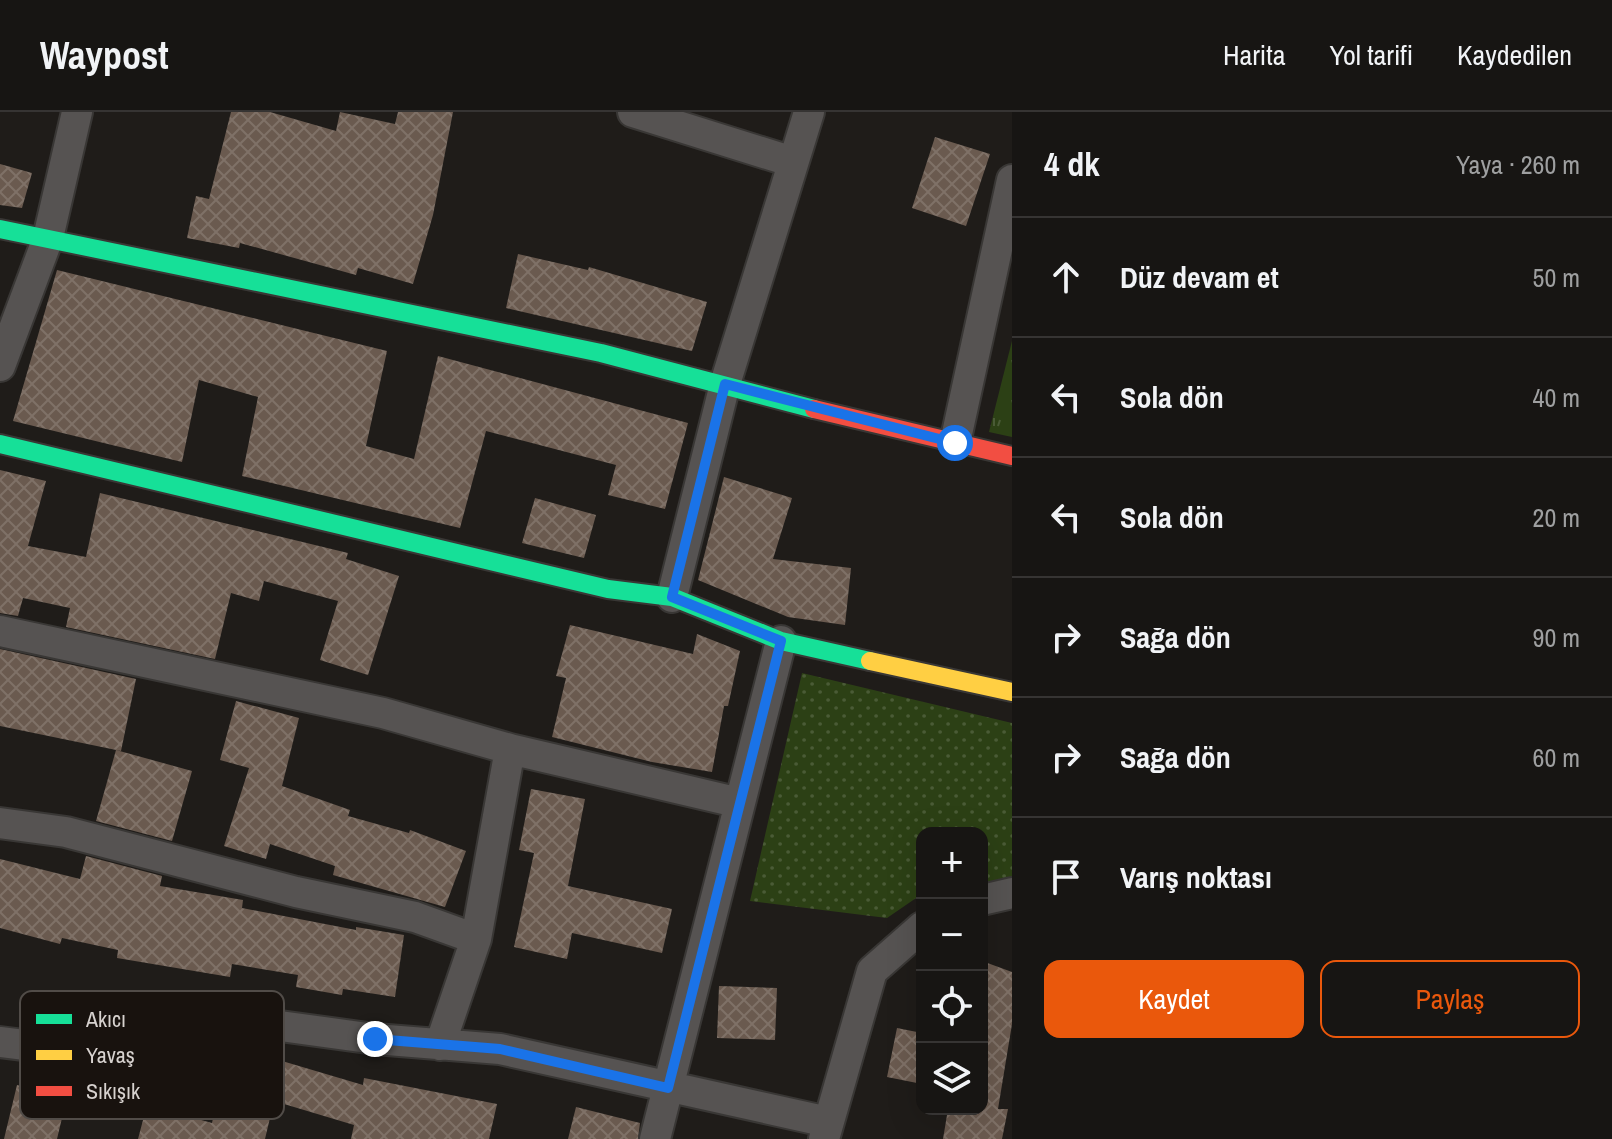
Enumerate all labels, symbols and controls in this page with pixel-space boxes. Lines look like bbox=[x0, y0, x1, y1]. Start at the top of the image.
text: Waypost bbox=[40, 30, 169, 81]
text: Harita bbox=[1223, 36, 1285, 74]
text: Yol tarifi bbox=[1329, 36, 1413, 74]
text: Kaydedilen bbox=[1457, 36, 1572, 74]
text: 4 dk bbox=[1044, 141, 1100, 187]
text: Yaya · 260 m bbox=[1456, 147, 1580, 182]
icon: ahead bbox=[1044, 255, 1088, 299]
text: Düz devam et bbox=[1120, 257, 1279, 297]
text: 50 m bbox=[1533, 260, 1580, 295]
icon: left bbox=[1044, 375, 1088, 419]
text: Sola dön bbox=[1120, 377, 1224, 417]
text: 40 m bbox=[1533, 380, 1580, 415]
route start bbox=[937, 425, 973, 461]
icon: left bbox=[1044, 495, 1088, 539]
text: Sola dön bbox=[1120, 497, 1224, 537]
text: 20 m bbox=[1533, 500, 1580, 535]
icon: right bbox=[1044, 615, 1088, 659]
text: Sağa dön bbox=[1120, 617, 1231, 657]
text: 90 m bbox=[1533, 620, 1580, 655]
icon: right bbox=[1044, 735, 1088, 779]
text: Sağa dön bbox=[1120, 737, 1231, 777]
text: 60 m bbox=[1533, 740, 1580, 775]
map controls bbox=[916, 827, 988, 1115]
button: + bbox=[916, 827, 988, 899]
icon: arrive bbox=[1044, 855, 1088, 899]
text: Varış noktası bbox=[1120, 857, 1272, 897]
button: − bbox=[916, 899, 988, 971]
button: Kaydet bbox=[1044, 960, 1304, 1038]
button: Paylaş bbox=[1320, 960, 1580, 1038]
button: locate bbox=[916, 971, 988, 1043]
legend bbox=[20, 991, 284, 1119]
text: Akıcı bbox=[85, 1004, 126, 1034]
route end bbox=[357, 1021, 393, 1057]
text: Yavaş bbox=[86, 1040, 135, 1070]
button: layers bbox=[916, 1043, 988, 1115]
text: Sıkışık bbox=[86, 1076, 141, 1106]

